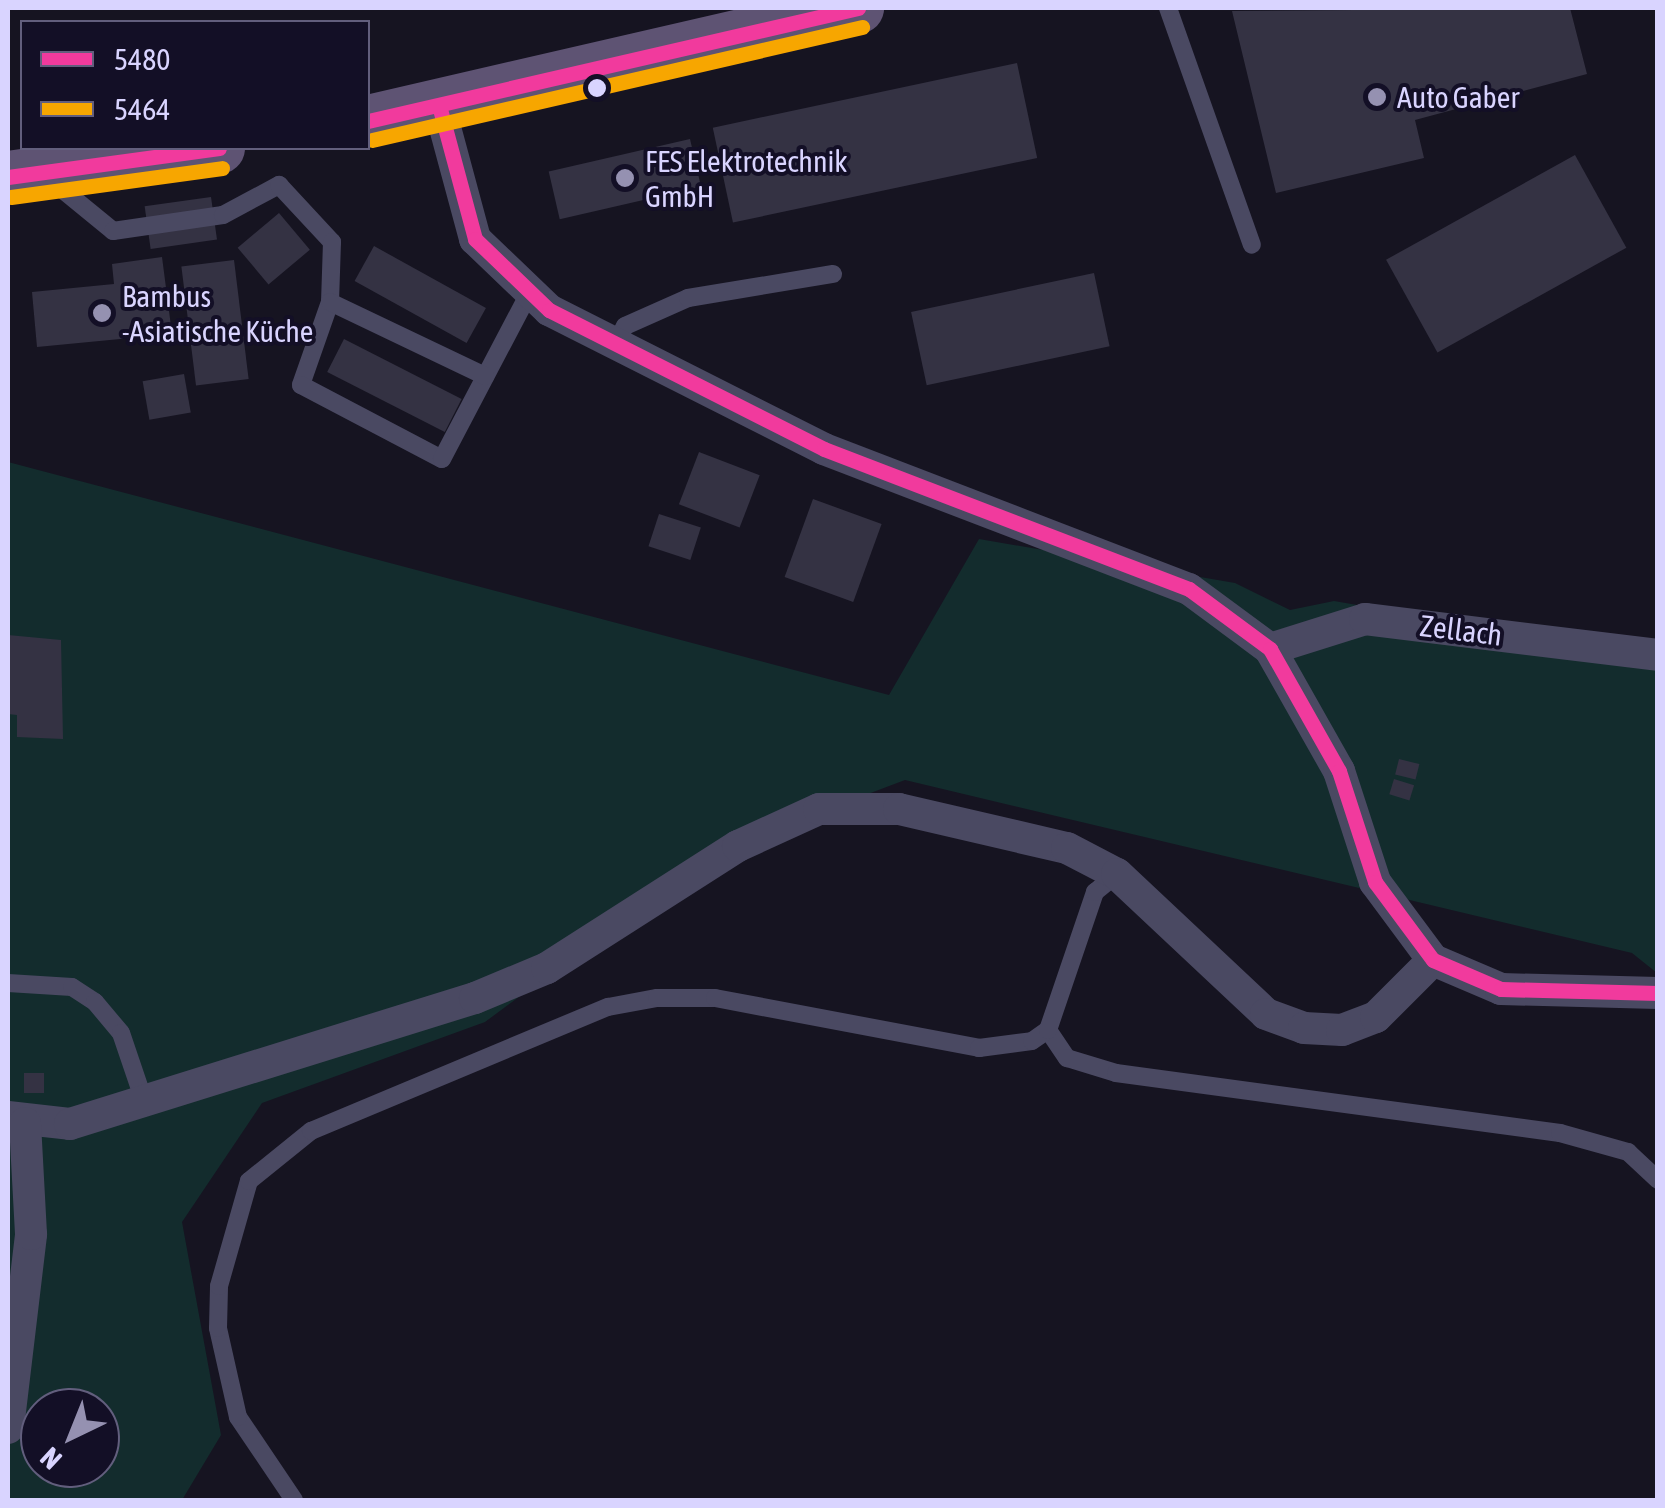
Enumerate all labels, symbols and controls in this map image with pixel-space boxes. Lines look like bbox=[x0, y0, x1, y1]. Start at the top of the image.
legend bbox=[20, 20, 370, 150]
text: 5480 bbox=[114, 42, 170, 76]
unlabelled marker bbox=[587, 78, 607, 98]
place label: Auto Gaber bbox=[1397, 79, 1519, 115]
marker: Auto Gaber bbox=[1366, 86, 1388, 108]
text: 5464 bbox=[114, 92, 170, 126]
place label: FES Elektrotechnik GmbH bbox=[645, 143, 848, 214]
marker: FES Elektrotechnik GmbH bbox=[614, 167, 636, 189]
place label: Bambus -Asiatische Küche bbox=[122, 278, 313, 348]
marker: Bambus -Asiatische Küche bbox=[91, 302, 113, 324]
street label: Zellach bbox=[1418, 607, 1504, 653]
north arrow bbox=[20, 1388, 120, 1488]
text: N bbox=[34, 1441, 68, 1476]

